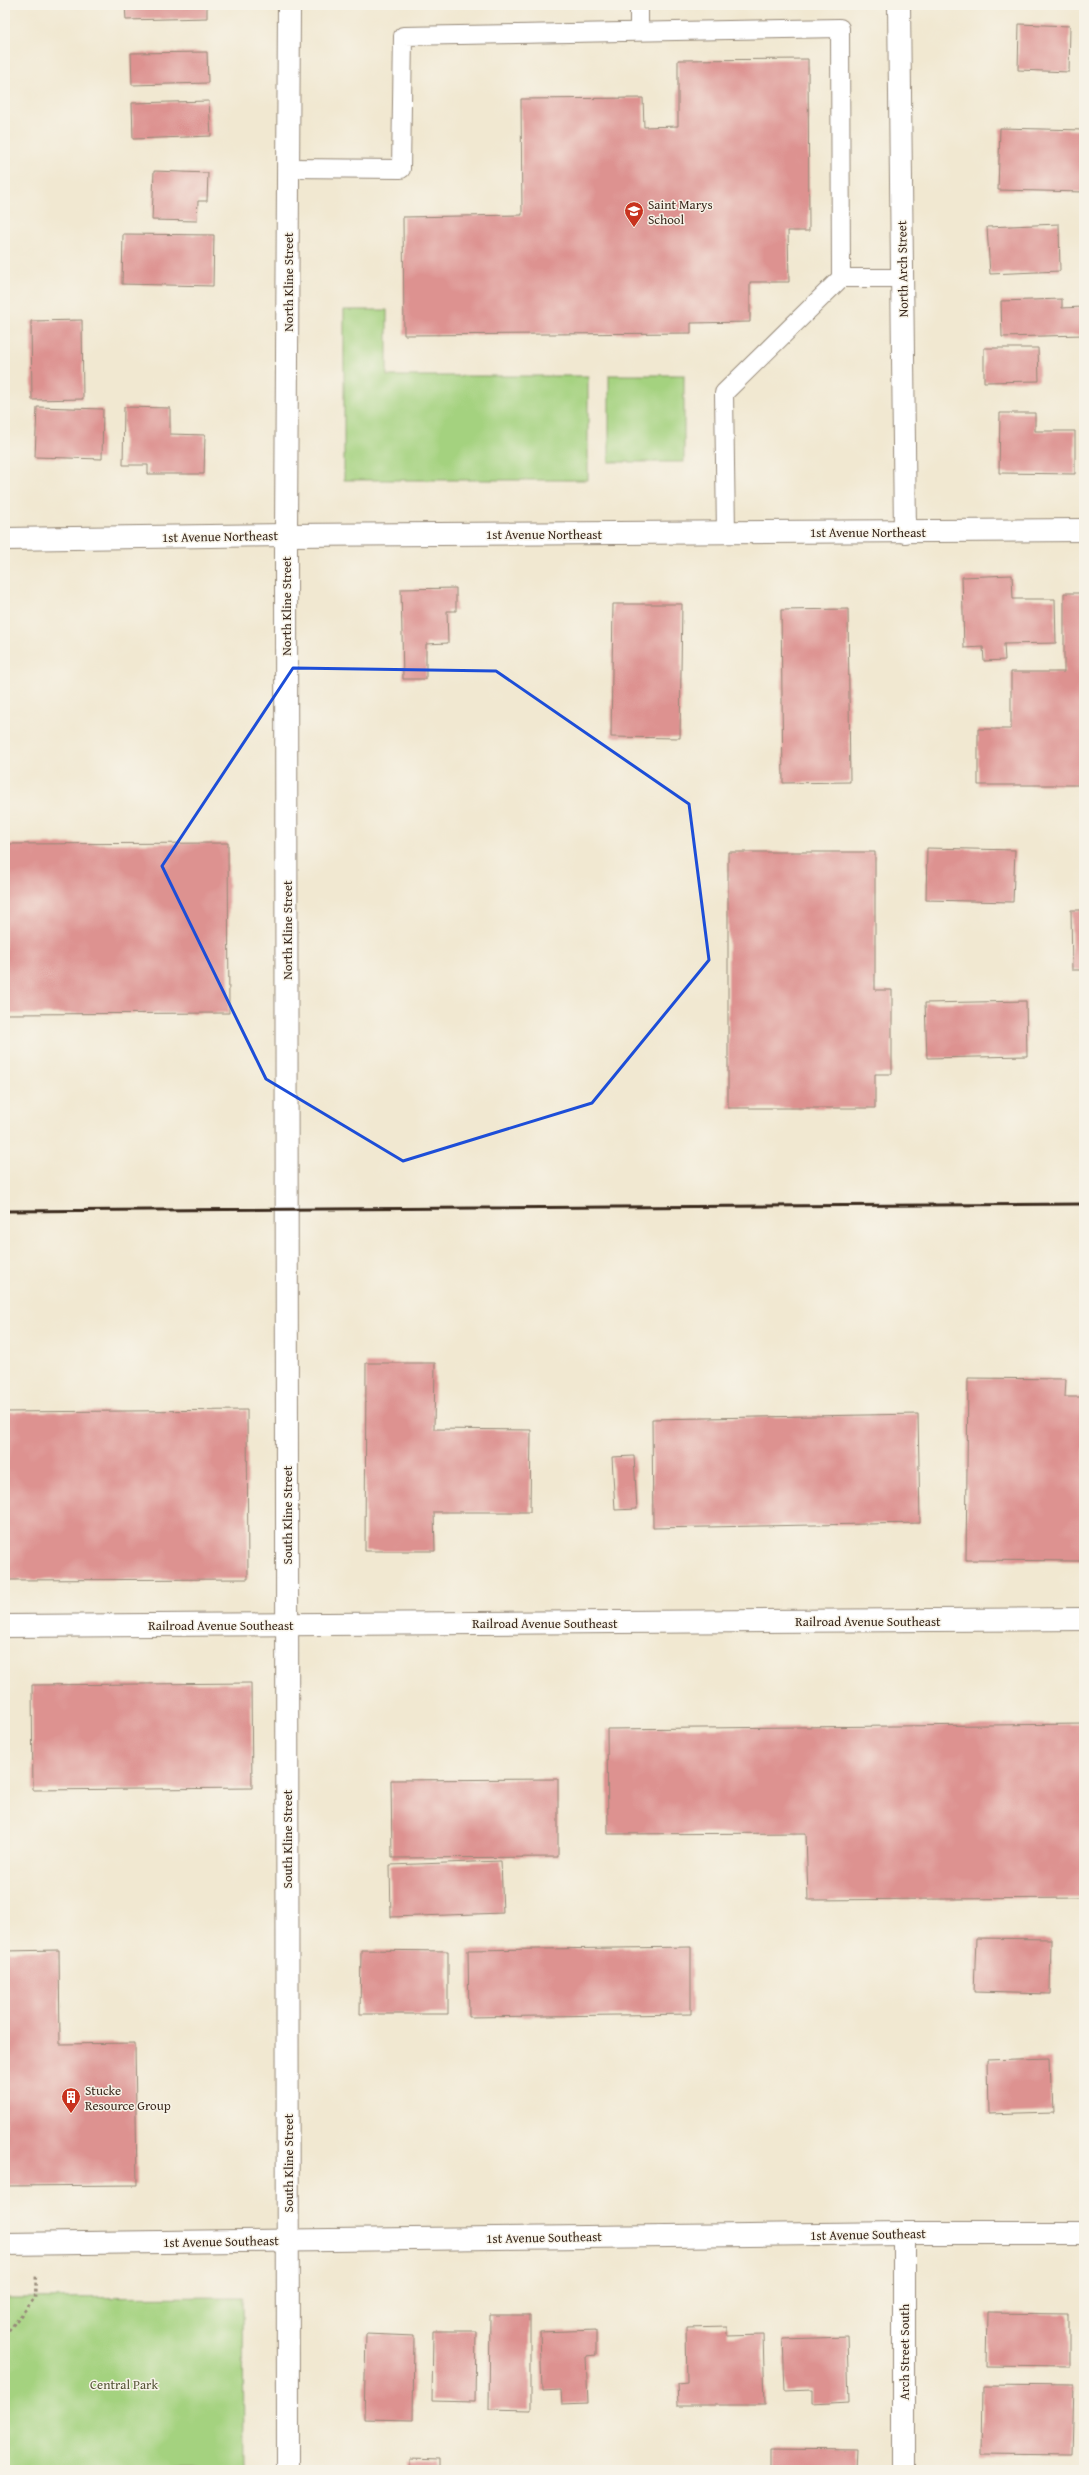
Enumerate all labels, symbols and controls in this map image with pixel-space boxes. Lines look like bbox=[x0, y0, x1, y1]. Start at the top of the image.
place label: Saint Marys School bbox=[648, 195, 713, 229]
school or university icon: Saint Marys School bbox=[623, 200, 645, 228]
street label: North Arch Street bbox=[892, 220, 913, 318]
street label: North Kline Street bbox=[279, 232, 298, 332]
street label: 1st Avenue Northeast bbox=[810, 523, 926, 542]
street label: 1st Avenue Northeast bbox=[486, 525, 602, 544]
street label: 1st Avenue Northeast bbox=[162, 526, 279, 547]
street label: North Kline Street bbox=[277, 556, 296, 656]
street label: North Kline Street bbox=[278, 880, 297, 980]
street label: South Kline Street bbox=[278, 1465, 297, 1564]
street label: Railroad Avenue Southeast bbox=[795, 1612, 941, 1631]
street label: Railroad Avenue Southeast bbox=[472, 1614, 618, 1633]
street label: Railroad Avenue Southeast bbox=[148, 1616, 294, 1635]
street label: South Kline Street bbox=[278, 1789, 297, 1888]
place label: Stucke Resource Group bbox=[85, 2081, 171, 2115]
building icon: Stucke Resource Group bbox=[60, 2086, 82, 2114]
street label: South Kline Street bbox=[279, 2113, 298, 2212]
street label: 1st Avenue Southeast bbox=[810, 2224, 926, 2245]
street label: 1st Avenue Southeast bbox=[486, 2227, 602, 2248]
street label: 1st Avenue Southeast bbox=[163, 2231, 279, 2252]
street label: Arch Street South bbox=[895, 2303, 914, 2400]
park label: Central Park bbox=[90, 2375, 158, 2394]

